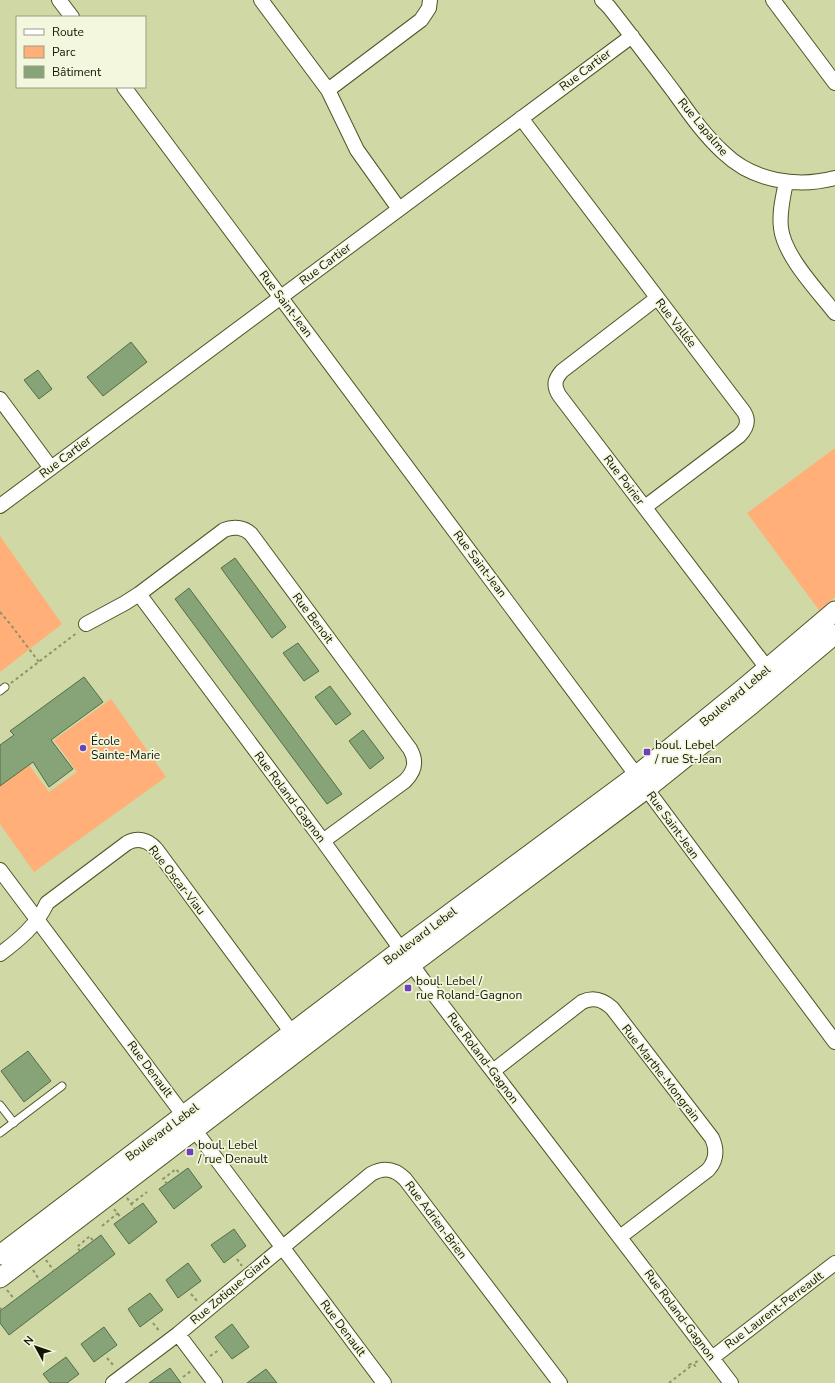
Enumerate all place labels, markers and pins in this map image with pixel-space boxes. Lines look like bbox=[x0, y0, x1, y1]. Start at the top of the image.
place label: École Sainte-Marie bbox=[91, 733, 160, 763]
place label: boul. Lebel / rue St-Jean bbox=[654, 737, 722, 767]
marker: École Sainte-Marie bbox=[78, 743, 88, 753]
marker: boul. Lebel / rue St-Jean bbox=[642, 747, 652, 757]
place label: boul. Lebel / rue Roland-Gagnon bbox=[416, 973, 522, 1003]
marker: boul. Lebel / rue Roland-Gagnon bbox=[403, 983, 413, 993]
place label: boul. Lebel / rue Denault bbox=[197, 1137, 269, 1167]
marker: boul. Lebel / rue Denault bbox=[185, 1147, 195, 1157]

